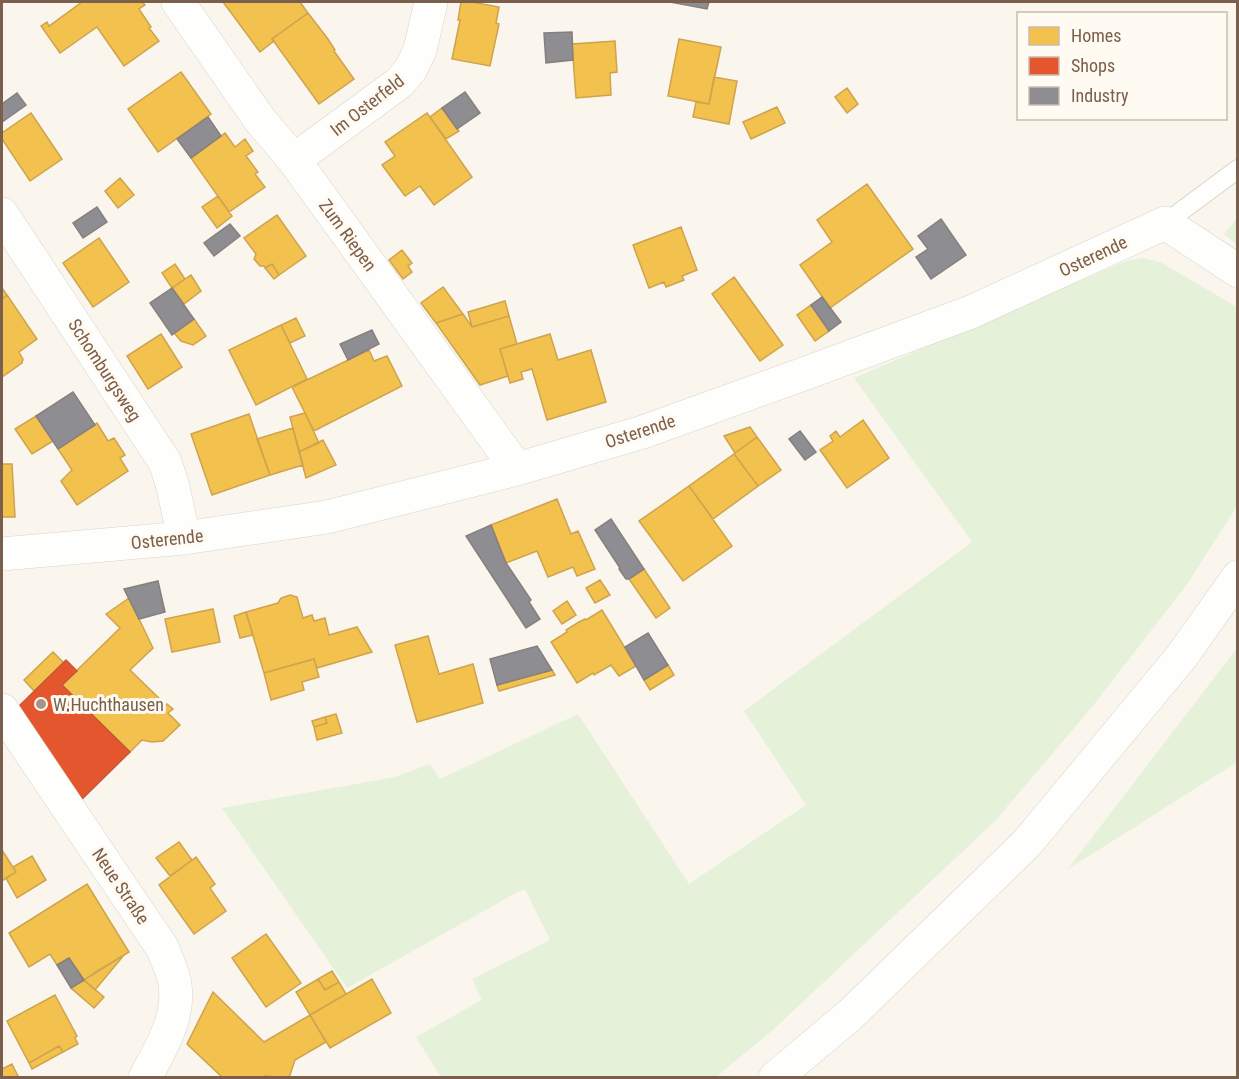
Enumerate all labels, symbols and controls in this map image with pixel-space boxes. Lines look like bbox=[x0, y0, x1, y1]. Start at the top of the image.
legend bbox=[1017, 12, 1227, 120]
text: Homes bbox=[1071, 25, 1121, 46]
text: Shops bbox=[1071, 55, 1115, 76]
street label: Im Osterfeld bbox=[326, 70, 408, 140]
text: Industry bbox=[1071, 85, 1129, 106]
street label: Zum Riepen bbox=[315, 195, 381, 275]
street label: Osterende bbox=[1056, 231, 1130, 281]
street label: Schomburgsweg bbox=[64, 315, 146, 425]
street label: Osterende bbox=[602, 410, 678, 452]
street label: Osterende bbox=[130, 525, 204, 553]
place label: W.Huchthausen bbox=[53, 694, 164, 715]
marker: W.Huchthausen bbox=[34, 697, 48, 711]
street label: Neue Straße bbox=[88, 844, 154, 928]

